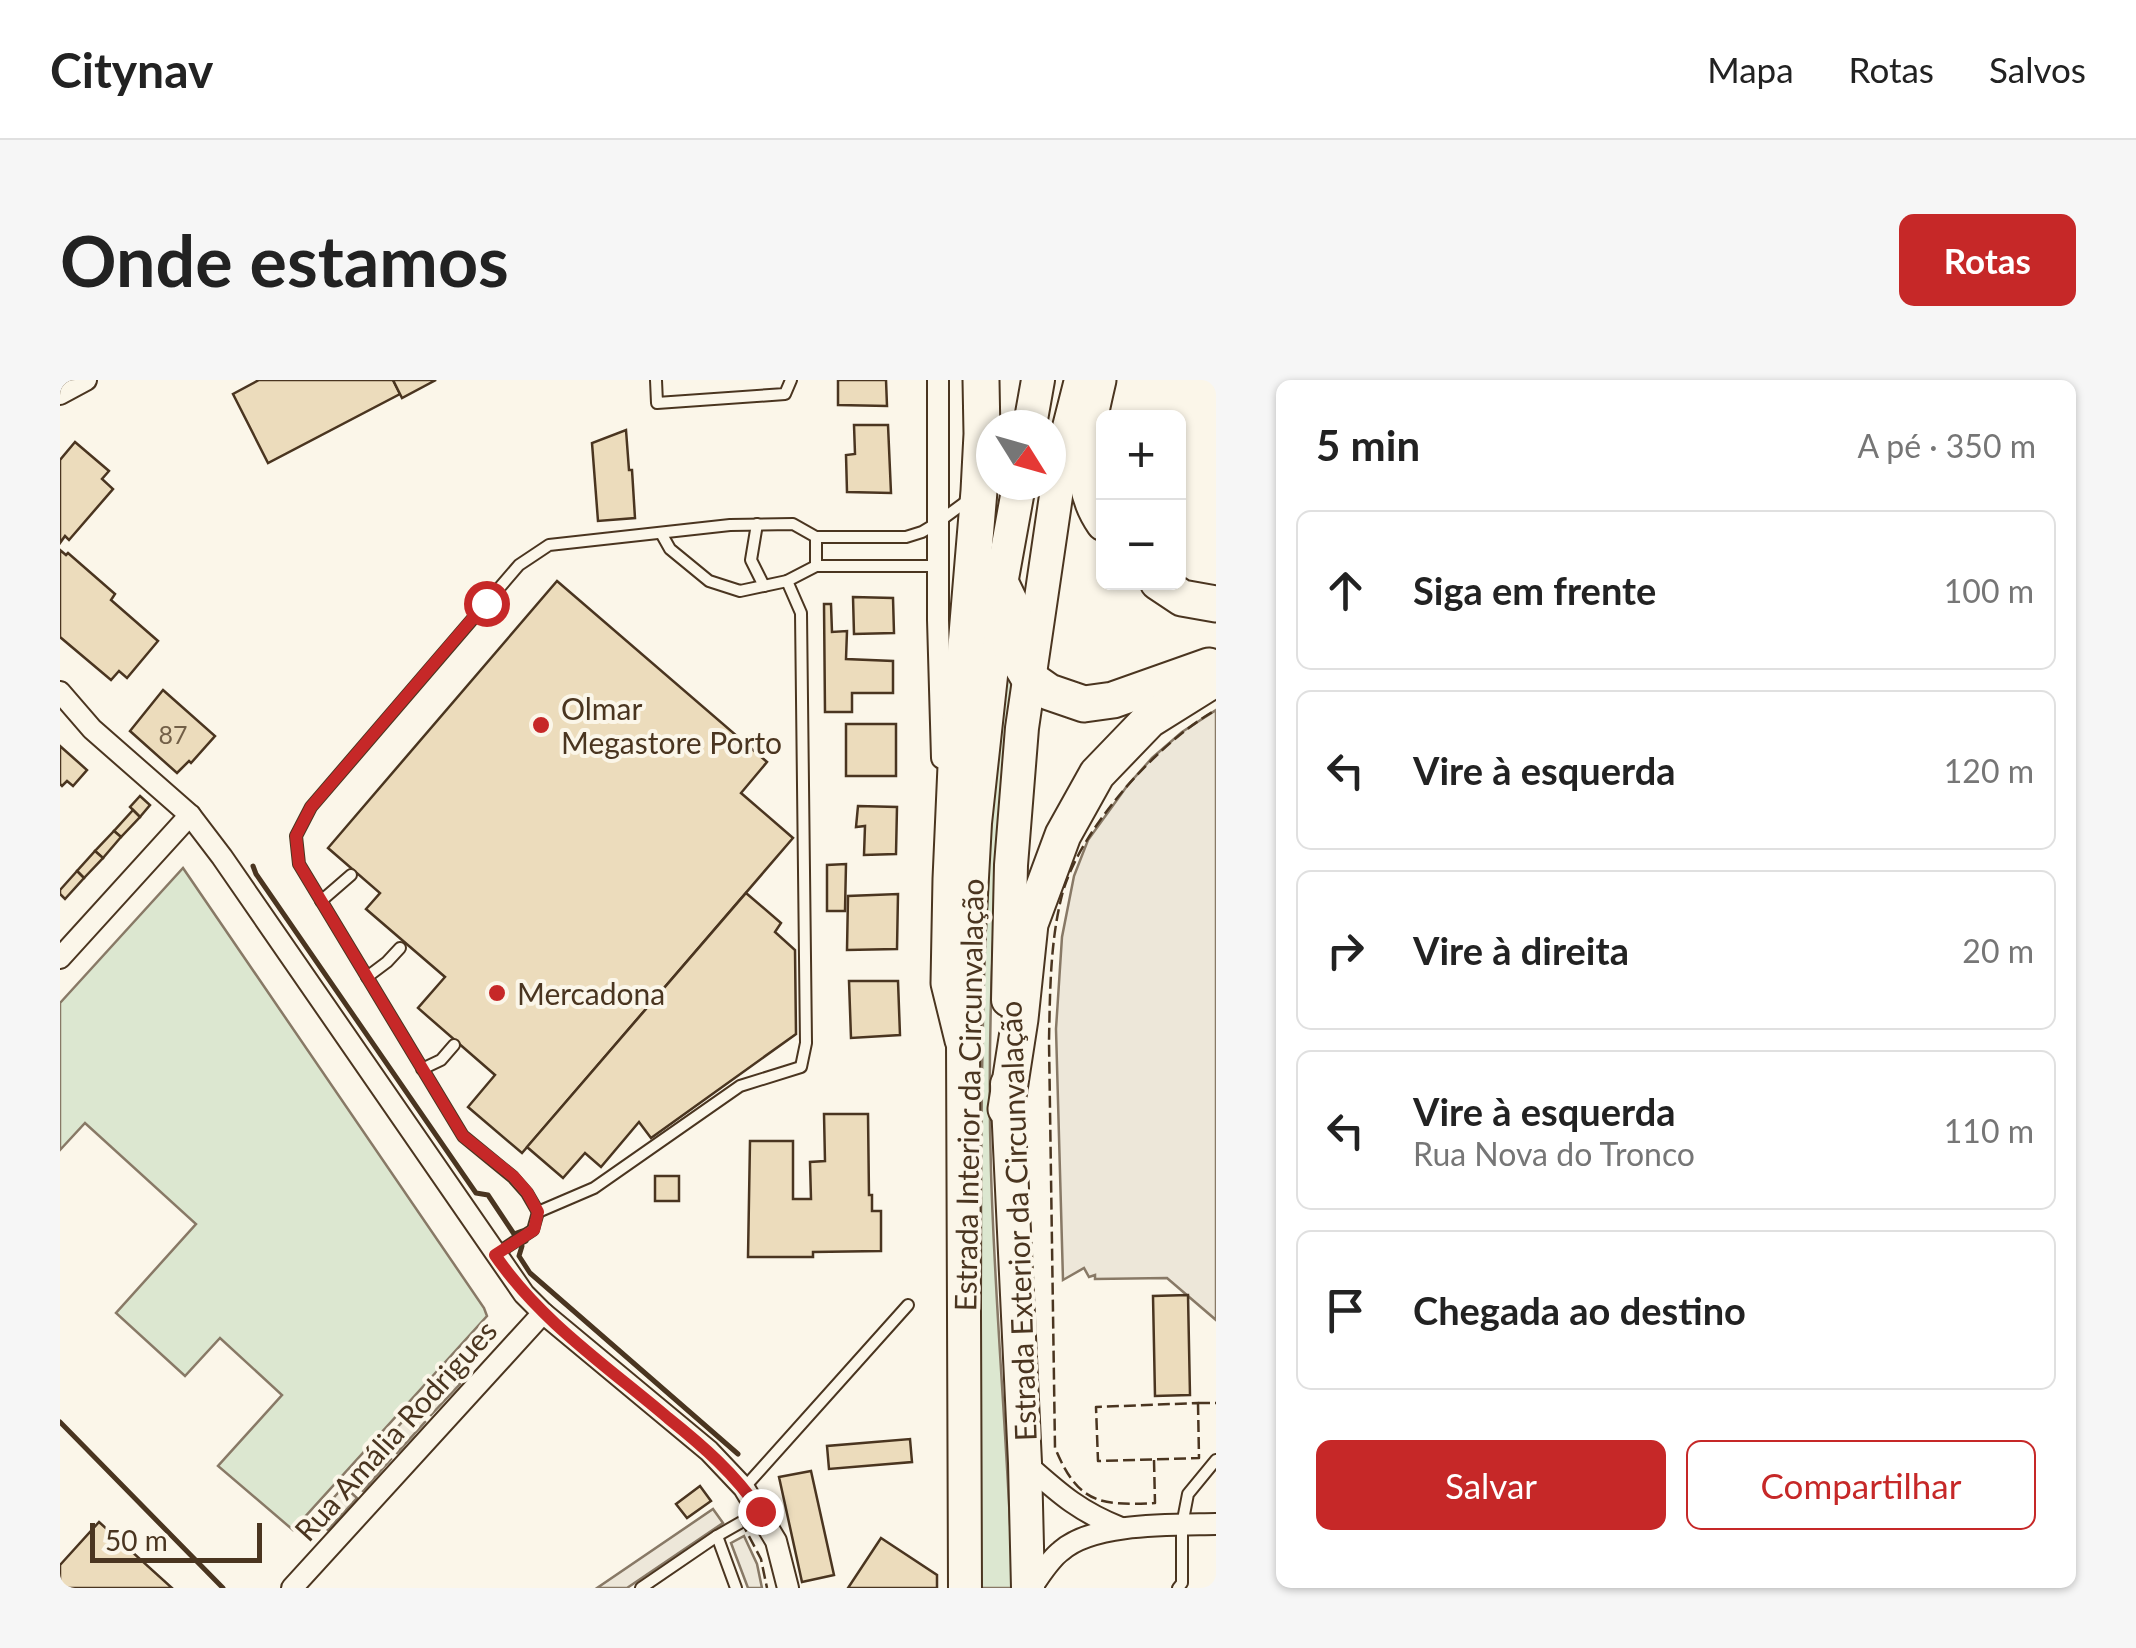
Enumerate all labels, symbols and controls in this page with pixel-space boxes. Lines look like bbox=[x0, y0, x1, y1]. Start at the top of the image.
text: Citynav bbox=[50, 41, 213, 98]
text: Mapa bbox=[1707, 48, 1794, 90]
text: Rotas bbox=[1849, 48, 1934, 90]
text: Salvos bbox=[1989, 48, 2086, 90]
button: Rotas bbox=[1899, 214, 2076, 306]
text: Onde estamos bbox=[60, 218, 509, 302]
north arrow bbox=[976, 410, 1066, 500]
map controls bbox=[1096, 410, 1186, 590]
button: + bbox=[1096, 410, 1186, 500]
text: 5 min bbox=[1316, 420, 1420, 470]
text: A pé · 350 m bbox=[1857, 426, 2036, 465]
button: − bbox=[1096, 500, 1186, 590]
icon: ahead bbox=[1318, 563, 1373, 618]
text: Siga em frente bbox=[1413, 567, 1656, 613]
text: 100 m bbox=[1944, 571, 2034, 610]
route start bbox=[464, 581, 510, 627]
place label: Olmar Megastore Porto bbox=[561, 690, 782, 760]
marker: Olmar Megastore Porto bbox=[530, 714, 552, 736]
house number: 87 bbox=[158, 719, 188, 749]
icon: left bbox=[1318, 743, 1373, 798]
text: Vire à esquerda bbox=[1413, 747, 1676, 793]
text: 120 m bbox=[1944, 751, 2034, 790]
street label: Estrada Interior da Circunvalação bbox=[946, 878, 990, 1312]
icon: right bbox=[1318, 923, 1373, 978]
text: Vire à direita bbox=[1413, 927, 1629, 973]
text: 20 m bbox=[1962, 931, 2034, 970]
place label: Mercadona bbox=[517, 975, 665, 1011]
marker: Mercadona bbox=[486, 982, 508, 1004]
street label: Estrada Exterior da Circunvalação bbox=[991, 1000, 1043, 1442]
text: Vire à esquerda bbox=[1413, 1088, 1676, 1134]
icon: left bbox=[1318, 1103, 1373, 1158]
text: 110 m bbox=[1944, 1111, 2034, 1150]
text: Rua Nova do Tronco bbox=[1413, 1134, 1695, 1173]
icon: arrive bbox=[1318, 1283, 1373, 1338]
text: Chegada ao destino bbox=[1413, 1287, 1746, 1333]
street label: Rua Amália Rodrigues bbox=[287, 1312, 503, 1548]
button: Salvar bbox=[1316, 1440, 1666, 1530]
button: Compartilhar bbox=[1686, 1440, 2036, 1530]
route end bbox=[738, 1489, 784, 1535]
scale bar bbox=[90, 1518, 262, 1562]
text: 50 m bbox=[105, 1523, 168, 1557]

